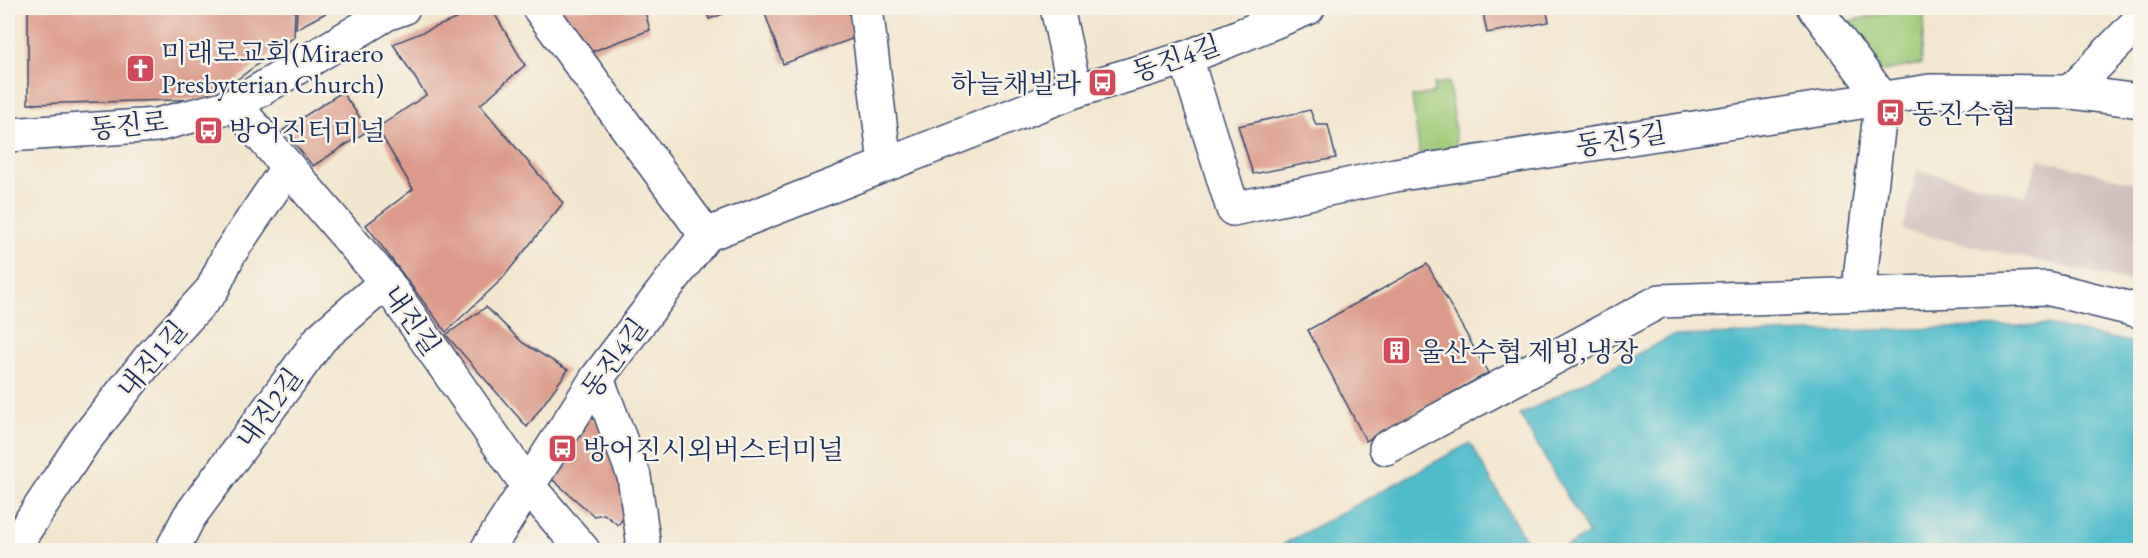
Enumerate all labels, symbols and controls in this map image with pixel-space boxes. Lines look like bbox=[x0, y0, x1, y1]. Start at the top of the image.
street label: 동진4길 bbox=[1127, 27, 1225, 89]
place label: 미래로교회(Miraero Presbyterian Church) bbox=[161, 35, 384, 101]
church icon: 미래로교회(Miraero Presbyterian Church) bbox=[124, 52, 156, 84]
place label: 하늘채빌라 bbox=[951, 66, 1081, 101]
bus stop icon: 하늘채빌라 bbox=[1086, 67, 1118, 99]
place label: 동진수협 bbox=[1912, 96, 2016, 131]
bus stop icon: 동진수협 bbox=[1875, 97, 1907, 129]
street label: 동진로 bbox=[88, 104, 170, 146]
place label: 방어진터미널 bbox=[229, 113, 386, 148]
bus stop icon: 방어진터미널 bbox=[192, 114, 224, 146]
street label: 동진5길 bbox=[1573, 115, 1669, 163]
street label: 내진길 bbox=[375, 278, 449, 362]
street label: 동진4길 bbox=[573, 311, 655, 405]
street label: 내진1길 bbox=[109, 313, 195, 405]
place label: 울산수협 제빙,냉장 bbox=[1418, 334, 1638, 369]
building icon: 울산수협 제빙,냉장 bbox=[1381, 335, 1413, 367]
street label: 내진2길 bbox=[228, 361, 310, 455]
place label: 방어진시외버스터미널 bbox=[583, 432, 844, 467]
bus stop icon: 방어진시외버스터미널 bbox=[546, 433, 578, 465]

